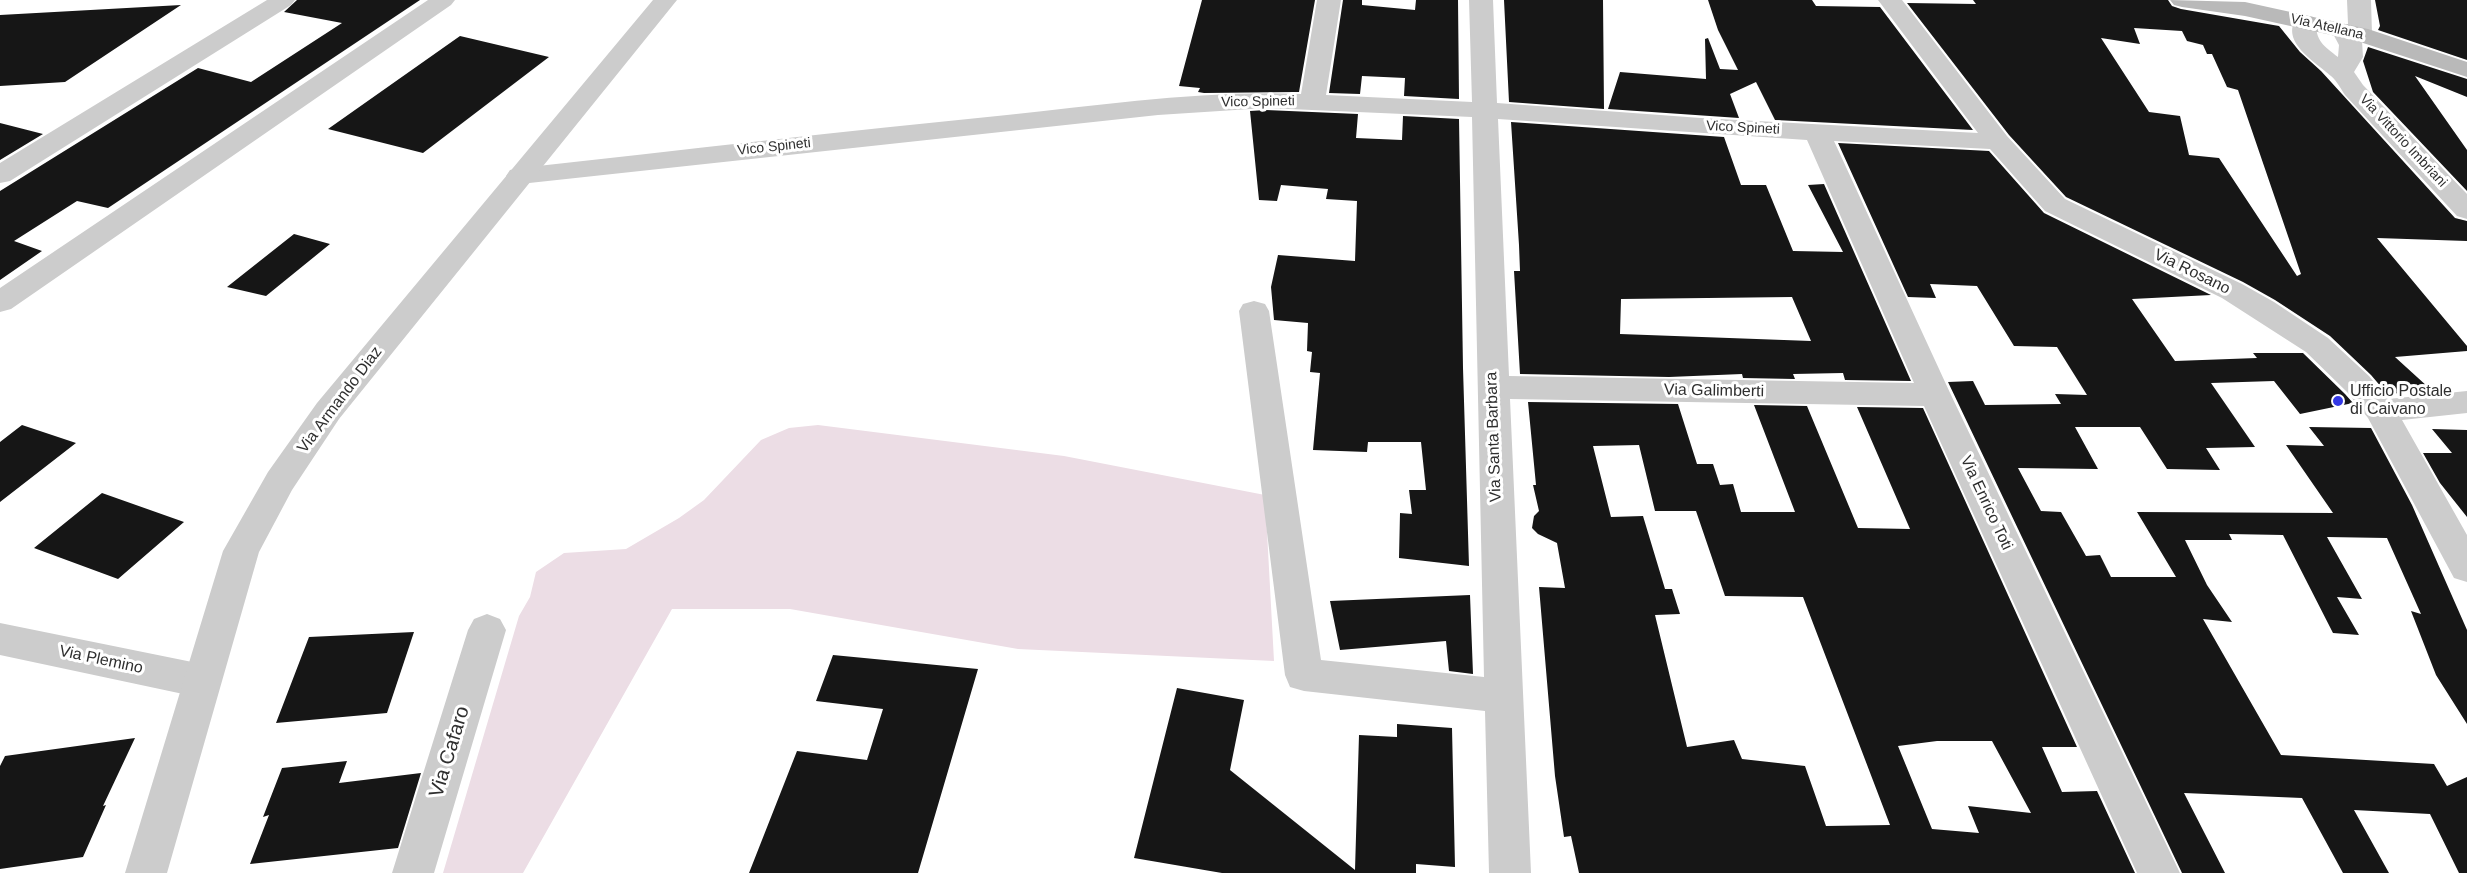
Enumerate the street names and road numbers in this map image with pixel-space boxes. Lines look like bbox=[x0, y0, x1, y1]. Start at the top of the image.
street label: Via Atellana bbox=[2289, 10, 2365, 44]
street label: Via Vittorio Imbriani bbox=[2356, 91, 2450, 191]
street label: Vico Spineti bbox=[1221, 93, 1295, 111]
street label: Vico Spineti bbox=[1706, 118, 1780, 138]
street label: Vico Spineti bbox=[736, 135, 812, 159]
street label: Via Rosano bbox=[2151, 245, 2233, 299]
street label: Via Armando Diaz bbox=[294, 343, 386, 457]
street label: Via Santa Barbara bbox=[1482, 371, 1506, 503]
street label: Via Galimberti bbox=[1664, 381, 1764, 401]
street label: Via Enrico Toti bbox=[1956, 453, 2016, 553]
street label: Via Plemino bbox=[57, 642, 145, 678]
street label: Via Cafaro bbox=[425, 703, 475, 801]

